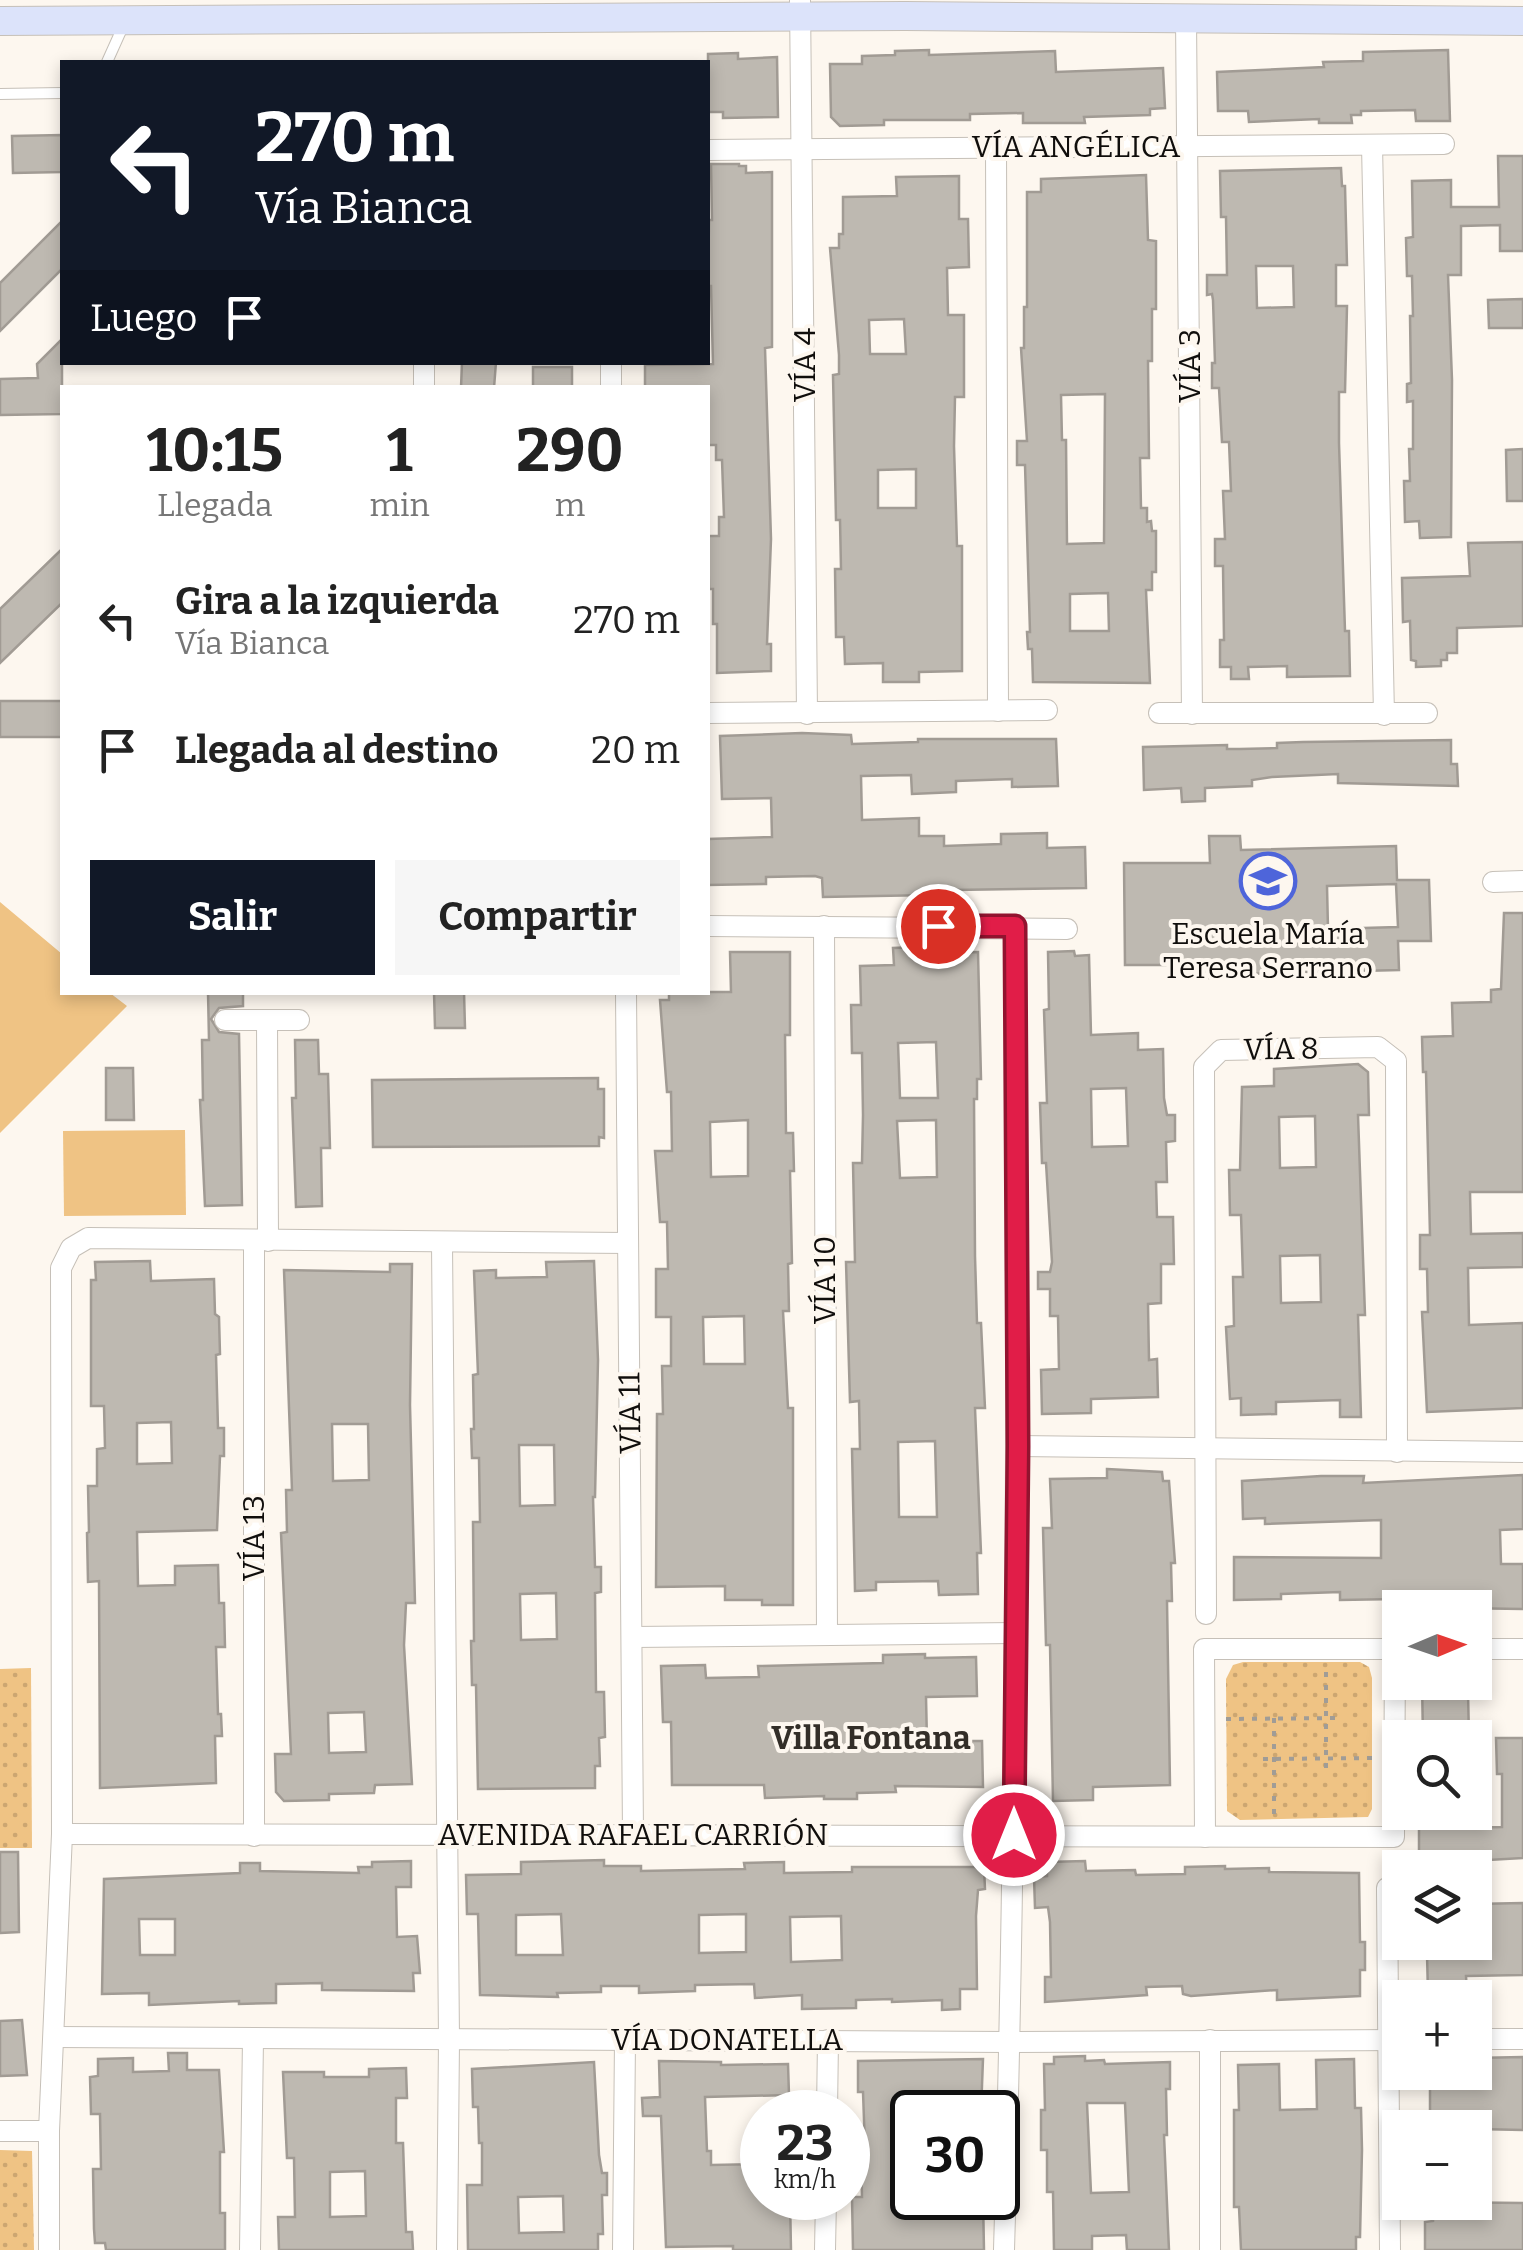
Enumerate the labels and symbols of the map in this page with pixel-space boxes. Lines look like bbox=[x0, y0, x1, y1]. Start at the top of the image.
street label: VÍA ANGÉLICA bbox=[972, 129, 1181, 165]
street label: VÍA 4 bbox=[787, 327, 823, 402]
street label: VÍA 3 bbox=[1172, 329, 1208, 403]
school or university icon: Escuela María Teresa Serrano bbox=[1238, 851, 1298, 911]
pin bbox=[896, 884, 981, 969]
place label: Escuela María Teresa Serrano bbox=[1163, 916, 1373, 986]
street label: VÍA 8 bbox=[1243, 1030, 1319, 1068]
street label: VÍA 10 bbox=[807, 1236, 843, 1324]
street label: VÍA 11 bbox=[611, 1372, 649, 1454]
street label: VÍA 13 bbox=[236, 1495, 272, 1581]
north arrow bbox=[1382, 1590, 1492, 1700]
district label: Villa Fontana bbox=[771, 1719, 971, 1757]
position arrow bbox=[962, 1783, 1066, 1887]
street label: AVENIDA RAFAEL CARRIÓN bbox=[438, 1817, 828, 1853]
street label: VÍA DONATELLA bbox=[611, 2022, 844, 2058]
speed limit sign: 30 bbox=[890, 2090, 1020, 2220]

